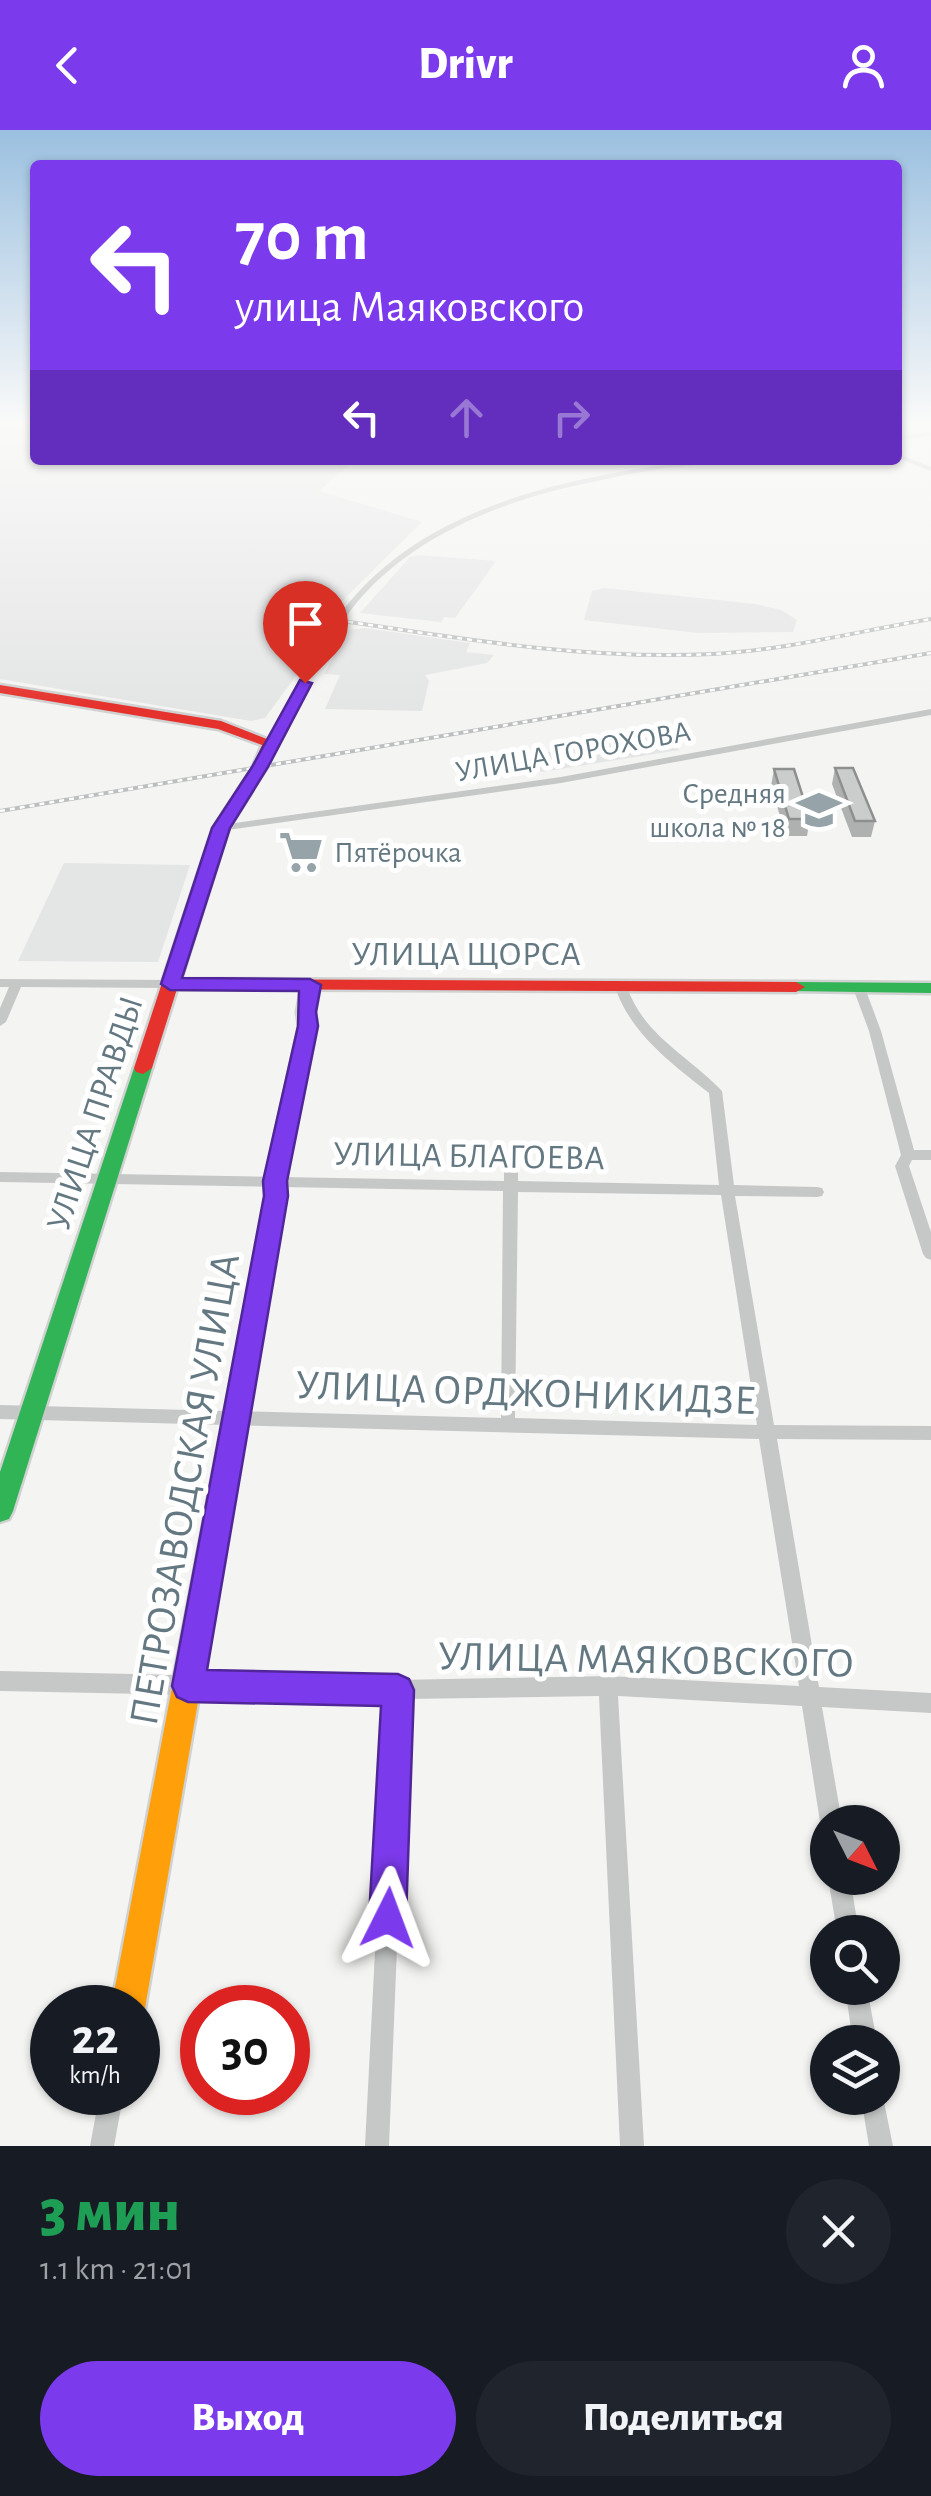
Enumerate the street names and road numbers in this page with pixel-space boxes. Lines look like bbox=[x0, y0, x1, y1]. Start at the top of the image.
street label: УЛИЦА ГОРОХОВА bbox=[453, 717, 693, 787]
street label: УЛИЦА ЩОРСА bbox=[351, 937, 581, 972]
street label: УЛИЦА ПРАВДЫ bbox=[41, 992, 150, 1235]
street label: УЛИЦА БЛАГОЕВА bbox=[333, 1137, 605, 1176]
street label: ПЕТРОЗАВОДСКАЯ УЛИЦА bbox=[123, 1250, 247, 1729]
street label: УЛИЦА ОРДЖОНИКИДЗЕ bbox=[295, 1364, 757, 1422]
street label: УЛИЦА МАЯКОВСКОГО bbox=[438, 1635, 854, 1685]

